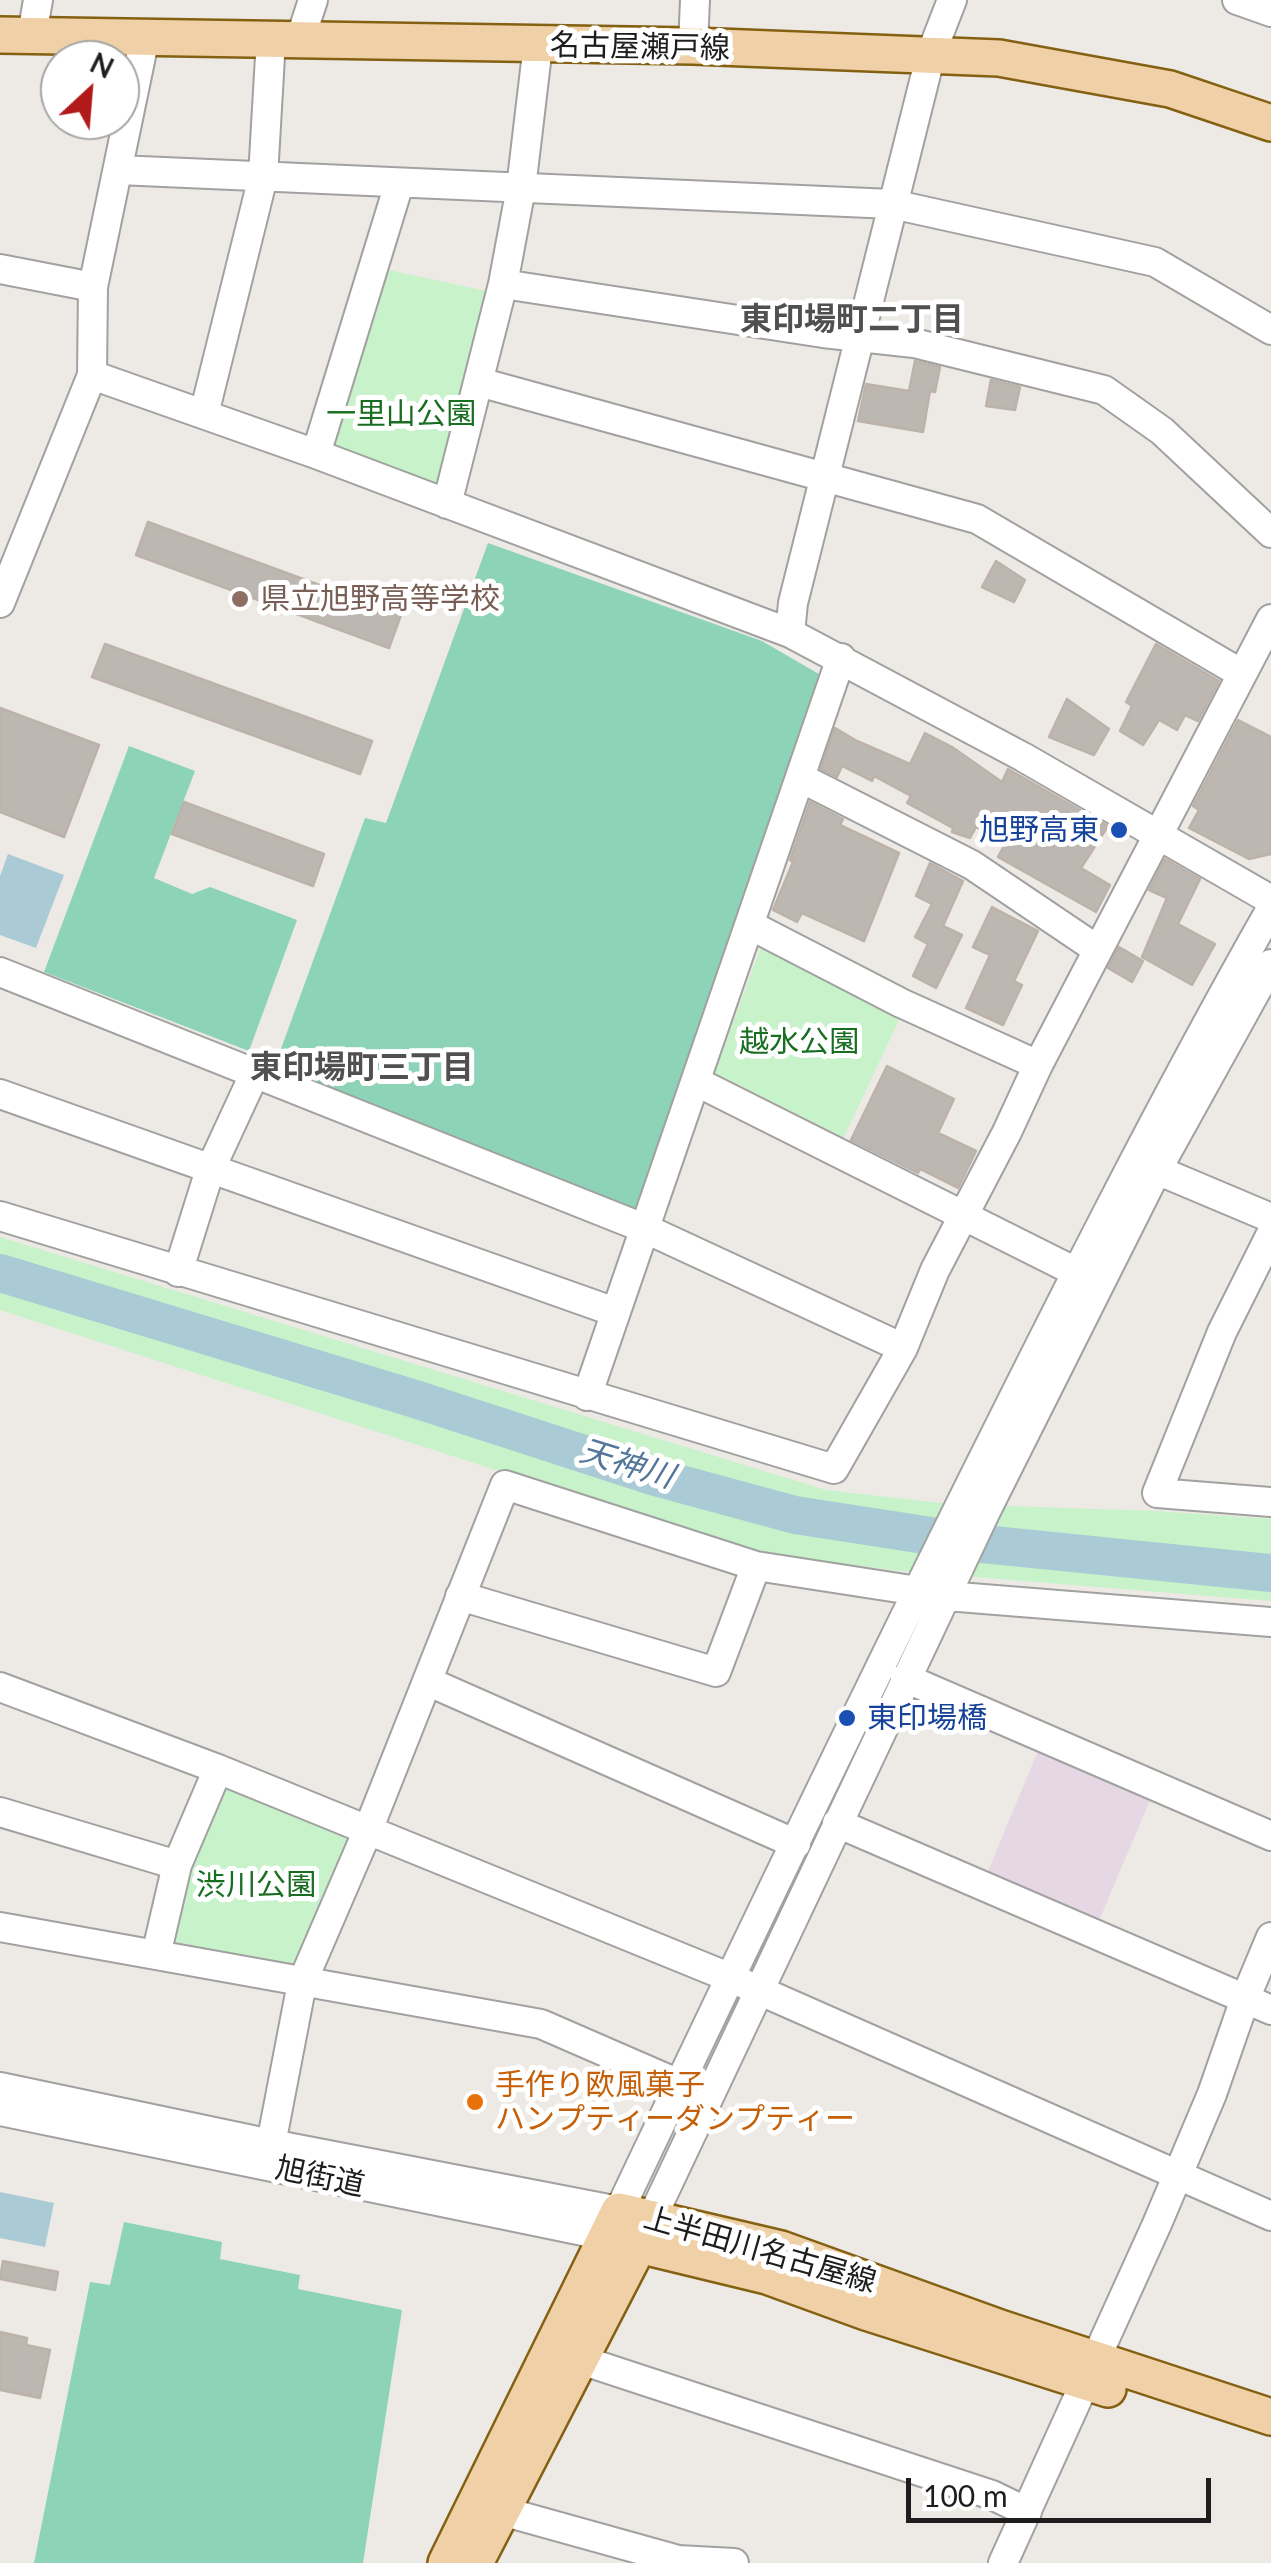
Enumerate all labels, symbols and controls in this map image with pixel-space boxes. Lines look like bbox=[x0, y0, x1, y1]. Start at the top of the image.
street label: 名古屋瀬戸線 bbox=[550, 27, 730, 67]
north arrow bbox=[40, 40, 140, 140]
text: N bbox=[85, 45, 119, 85]
district label: 東印場町二丁目 bbox=[740, 301, 964, 339]
park label: 一里山公園 bbox=[326, 396, 476, 432]
place label: 県立旭野高等学校 bbox=[260, 581, 500, 617]
marker: 県立旭野高等学校 bbox=[229, 588, 251, 610]
place label: 旭野高東 bbox=[979, 812, 1099, 848]
marker: 旭野高東 bbox=[1108, 819, 1130, 841]
park label: 越水公園 bbox=[739, 1024, 859, 1060]
district label: 東印場町三丁目 bbox=[250, 1049, 474, 1087]
water label: 天神川 bbox=[575, 1432, 679, 1496]
place label: 東印場橋 bbox=[867, 1700, 987, 1736]
marker: 東印場橋 bbox=[836, 1707, 858, 1729]
park label: 渋川公園 bbox=[196, 1867, 316, 1903]
place label: 手作り欧風菓子 ハンプティーダンプティー bbox=[495, 2067, 855, 2138]
marker: 手作り欧風菓子 ハンプティーダンプティー bbox=[464, 2091, 486, 2113]
street label: 旭街道 bbox=[272, 2150, 368, 2204]
street label: 上半田川名古屋線 bbox=[640, 2200, 880, 2300]
scale bar bbox=[911, 2458, 1216, 2520]
text: 100 m bbox=[923, 2477, 1008, 2513]

